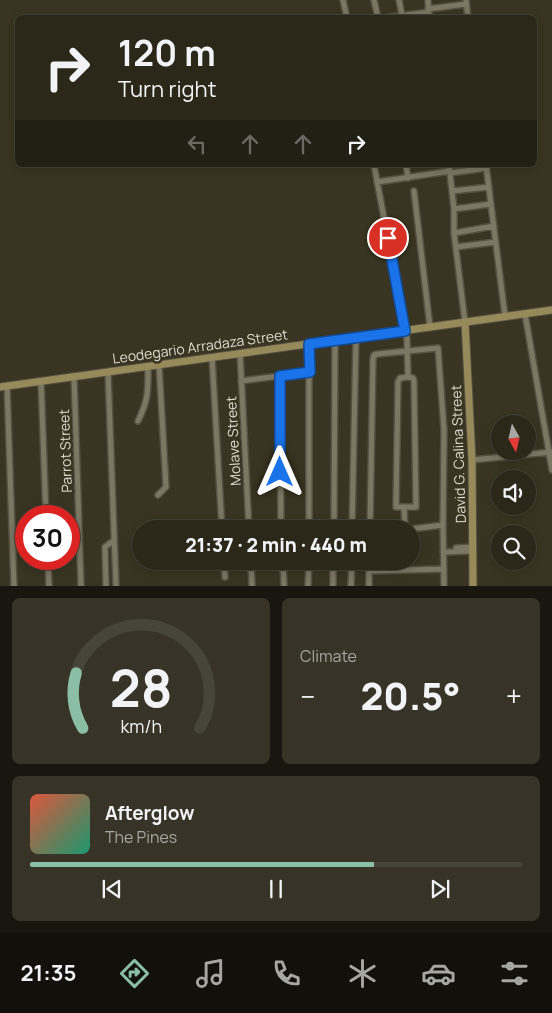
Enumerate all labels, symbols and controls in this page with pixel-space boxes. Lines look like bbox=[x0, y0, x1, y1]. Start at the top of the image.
text: 120 m bbox=[118, 29, 216, 77]
icon: right bbox=[35, 35, 100, 100]
text: Turn right bbox=[118, 74, 216, 104]
icon: left bbox=[183, 130, 211, 158]
icon: ahead bbox=[236, 130, 264, 158]
icon: ahead bbox=[289, 130, 317, 158]
icon: right bbox=[342, 130, 370, 158]
pin bbox=[367, 217, 409, 259]
icon: arrive bbox=[374, 224, 402, 252]
street label: Leodegario Arradaza Street bbox=[111, 324, 289, 368]
street label: David G. Calina Street bbox=[446, 384, 470, 523]
street label: Molave Street bbox=[221, 395, 245, 486]
street label: Parrot Street bbox=[54, 408, 76, 493]
north arrow bbox=[491, 415, 536, 460]
map controls bbox=[491, 415, 536, 570]
position arrow bbox=[253, 445, 305, 497]
button: sound bbox=[491, 470, 536, 515]
speed limit sign: 30 bbox=[15, 505, 80, 570]
button: search bbox=[491, 525, 536, 570]
text: 21:37 · 2 min · 440 m bbox=[185, 532, 367, 558]
text: Climate bbox=[300, 645, 357, 667]
text: 28 bbox=[110, 652, 172, 723]
text: 20.5° bbox=[360, 669, 461, 721]
text: − bbox=[300, 677, 315, 715]
text: + bbox=[506, 677, 522, 715]
text: km/h bbox=[120, 714, 162, 738]
text: Afterglow bbox=[105, 800, 194, 826]
text: The Pines bbox=[105, 826, 177, 848]
icon: previous bbox=[98, 875, 126, 903]
icon: pause bbox=[262, 875, 290, 903]
icon: next bbox=[426, 875, 454, 903]
icon: directions bbox=[117, 956, 152, 991]
icon: music bbox=[193, 956, 228, 991]
icon: phone bbox=[269, 956, 304, 991]
icon: climate bbox=[345, 956, 380, 991]
icon: car bbox=[421, 956, 456, 991]
icon: filters bbox=[497, 956, 532, 991]
text: 21:35 bbox=[20, 958, 76, 988]

